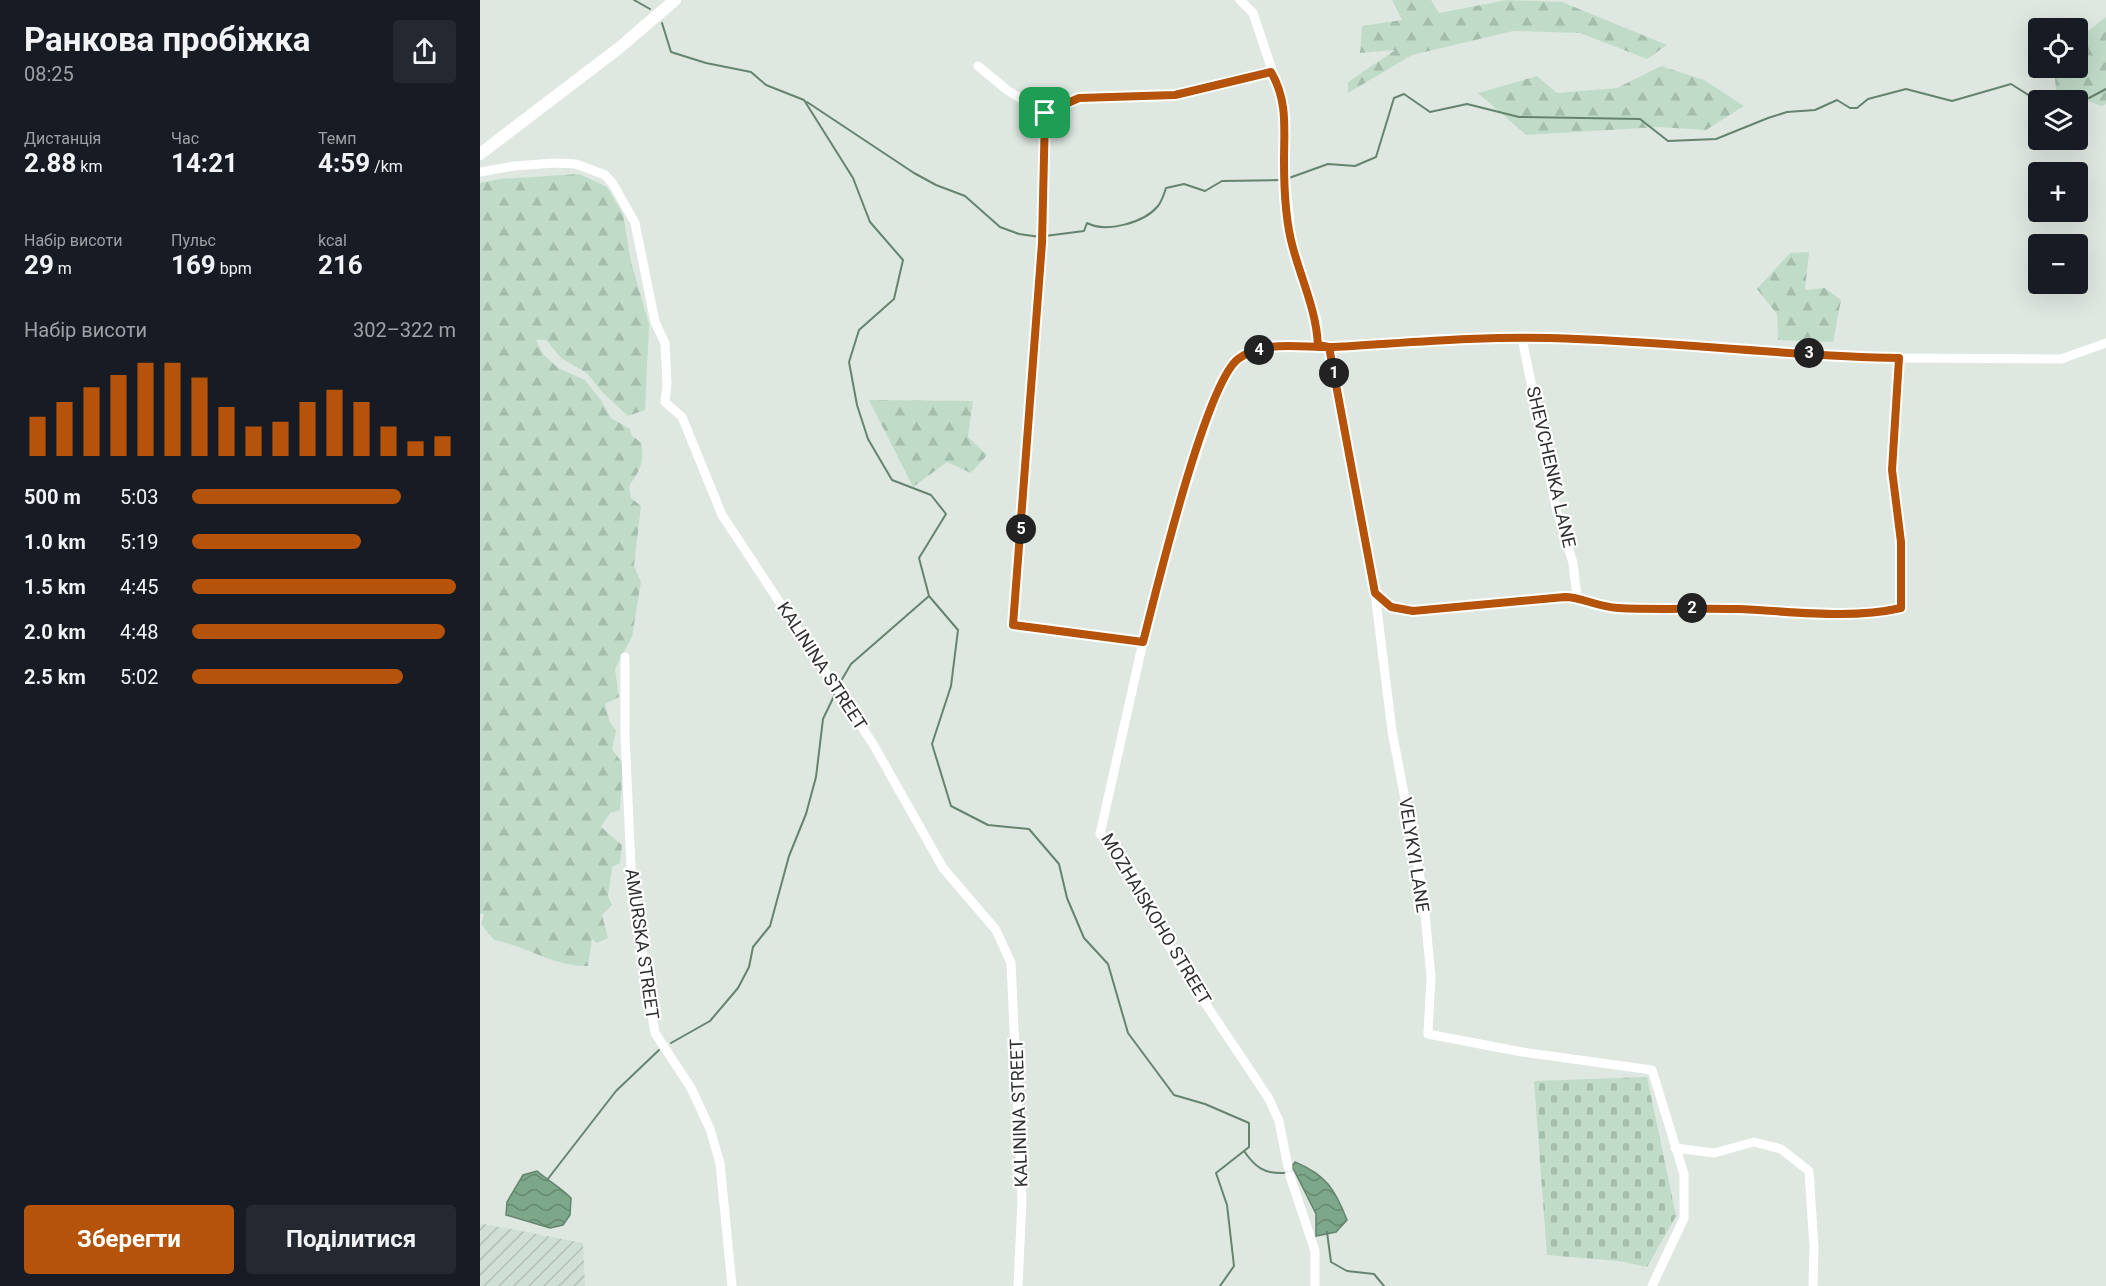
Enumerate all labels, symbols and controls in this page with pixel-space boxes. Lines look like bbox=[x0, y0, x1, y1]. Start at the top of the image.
map controls bbox=[2028, 18, 2088, 294]
button: locate bbox=[2028, 18, 2088, 78]
text: Ранкова пробіжка bbox=[24, 20, 310, 59]
button: share bbox=[393, 20, 456, 83]
text: 08:25 bbox=[24, 62, 74, 86]
pin bbox=[1019, 87, 1070, 138]
button: layers bbox=[2028, 90, 2088, 150]
icon: arrive bbox=[1028, 96, 1061, 129]
text: Дистанція bbox=[24, 129, 101, 148]
text: Час bbox=[171, 129, 199, 148]
text: Темп bbox=[318, 129, 356, 148]
text: 2.88 bbox=[24, 148, 76, 178]
text: 14:21 bbox=[171, 148, 238, 178]
text: 4:59 bbox=[318, 148, 370, 178]
text: km bbox=[76, 157, 102, 176]
text: /km bbox=[370, 157, 403, 176]
button: + bbox=[2028, 162, 2088, 222]
text: Набір висоти bbox=[24, 231, 122, 250]
text: Пульс bbox=[171, 231, 216, 250]
text: kcal bbox=[318, 231, 347, 250]
button: − bbox=[2028, 234, 2088, 294]
text: 29 bbox=[24, 250, 54, 280]
text: 169 bbox=[171, 250, 216, 280]
text: 216 bbox=[318, 250, 363, 280]
text: m bbox=[54, 259, 72, 278]
text: bpm bbox=[216, 259, 252, 278]
text: Набір висоти bbox=[24, 318, 147, 342]
text: 302–322 m bbox=[353, 318, 456, 342]
pin: 4 bbox=[1244, 335, 1274, 365]
pin: 3 bbox=[1794, 338, 1824, 368]
text: 4 bbox=[1254, 340, 1264, 359]
text: 3 bbox=[1804, 343, 1814, 362]
pin: 1 bbox=[1319, 358, 1349, 388]
text: 1 bbox=[1329, 363, 1339, 382]
street label: SHEVCHENKA LANE bbox=[1523, 384, 1580, 550]
text: 500 m bbox=[24, 485, 81, 509]
text: 5:03 bbox=[120, 485, 159, 509]
pin: 5 bbox=[1006, 514, 1036, 544]
text: 5 bbox=[1016, 519, 1026, 538]
text: 1.0 km bbox=[24, 530, 86, 554]
text: 5:19 bbox=[120, 530, 159, 554]
text: 1.5 km bbox=[24, 575, 86, 599]
text: 4:45 bbox=[120, 575, 159, 599]
pin: 2 bbox=[1677, 593, 1707, 623]
street label: KALININA STREET bbox=[773, 598, 872, 734]
text: 2 bbox=[1687, 598, 1697, 617]
text: 2.0 km bbox=[24, 620, 86, 644]
text: 4:48 bbox=[120, 620, 159, 644]
text: 2.5 km bbox=[24, 665, 86, 689]
text: 5:02 bbox=[120, 665, 159, 689]
street label: VELYKYI LANE bbox=[1395, 796, 1434, 914]
street label: MOZHAISKOHO STREET bbox=[1097, 829, 1216, 1008]
street label: AMURSKA STREET bbox=[621, 867, 664, 1021]
street label: KALININA STREET bbox=[1005, 1038, 1032, 1188]
button: Зберегти bbox=[24, 1205, 234, 1274]
button: Поділитися bbox=[246, 1205, 456, 1274]

